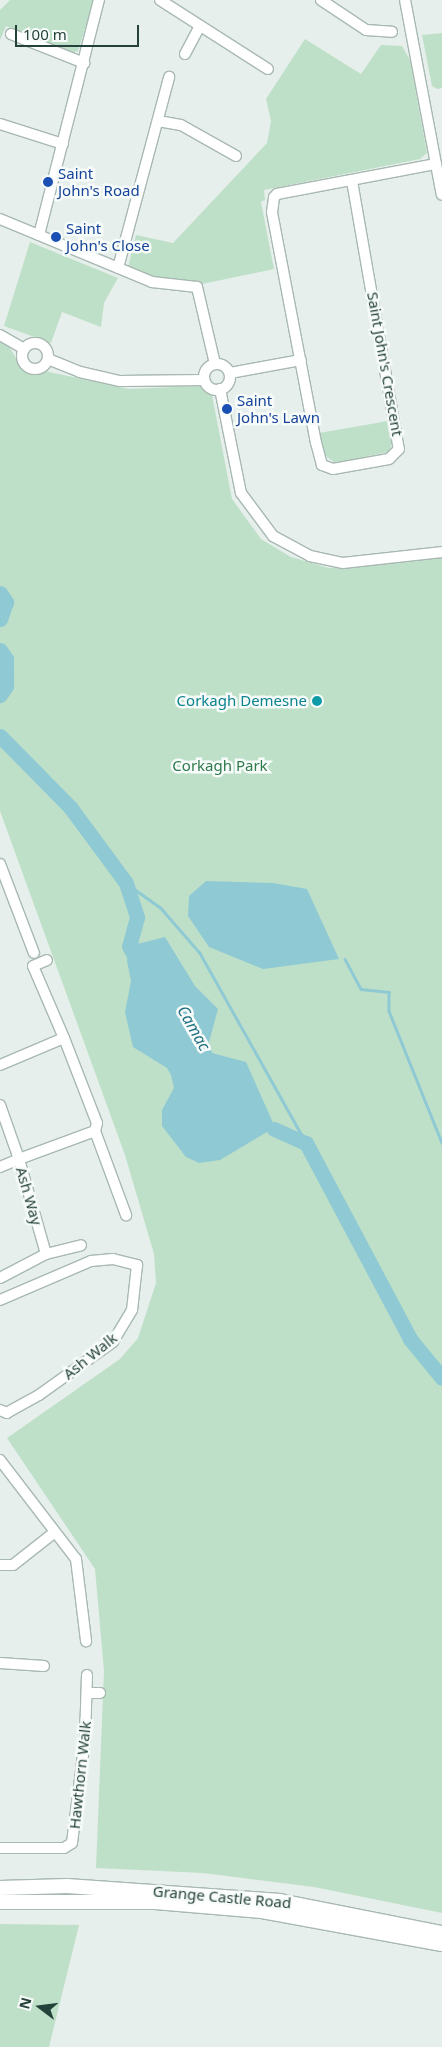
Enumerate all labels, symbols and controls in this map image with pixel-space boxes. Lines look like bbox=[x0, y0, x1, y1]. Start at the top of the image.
scale bar bbox=[18, 15, 141, 47]
text: 100 m bbox=[23, 24, 67, 44]
place label: Saint John's Road bbox=[58, 164, 140, 199]
marker: Saint John's Road bbox=[42, 176, 54, 188]
place label: Saint John's Close bbox=[66, 219, 150, 254]
marker: Saint John's Close bbox=[50, 231, 62, 243]
street label: Saint John's Crescent bbox=[363, 291, 407, 437]
place label: Saint John's Lawn bbox=[237, 391, 320, 426]
marker: Saint John's Lawn bbox=[221, 403, 233, 415]
place label: Corkagh Demesne bbox=[177, 692, 307, 710]
marker: Corkagh Demesne bbox=[311, 695, 323, 707]
park label: Corkagh Park bbox=[172, 757, 268, 775]
water label: Camac bbox=[173, 1002, 215, 1054]
street label: Ash Way bbox=[12, 1165, 46, 1227]
street label: Ash Walk bbox=[60, 1329, 120, 1383]
street label: Hawthorn Walk bbox=[65, 1720, 95, 1830]
street label: Grange Castle Road bbox=[152, 1882, 292, 1912]
north arrow bbox=[15, 1982, 65, 2032]
text: N bbox=[14, 1995, 36, 2011]

